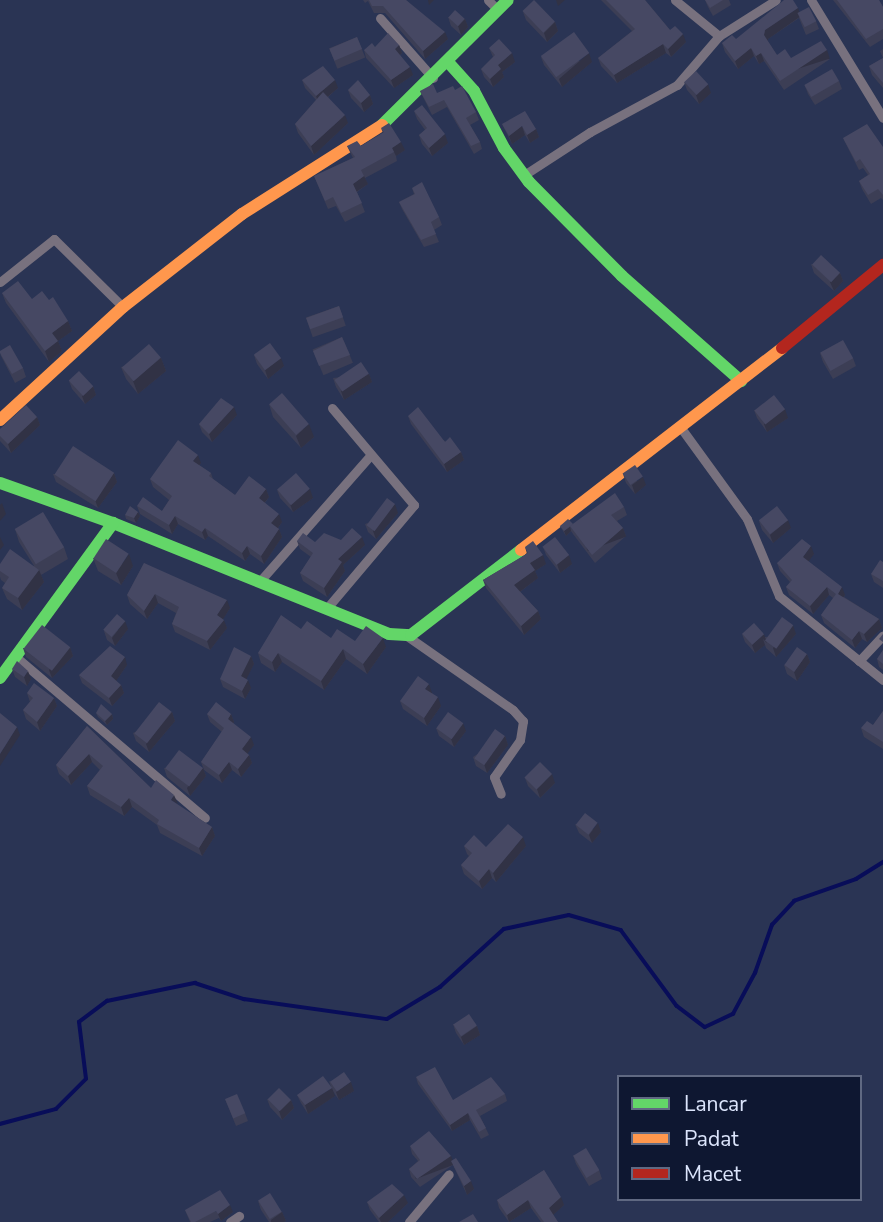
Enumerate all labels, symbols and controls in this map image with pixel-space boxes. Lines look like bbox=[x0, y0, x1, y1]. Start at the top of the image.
legend bbox=[617, 1075, 862, 1201]
text: Lancar bbox=[684, 1090, 747, 1118]
text: Padat bbox=[684, 1125, 739, 1153]
text: Macet bbox=[684, 1160, 741, 1188]

